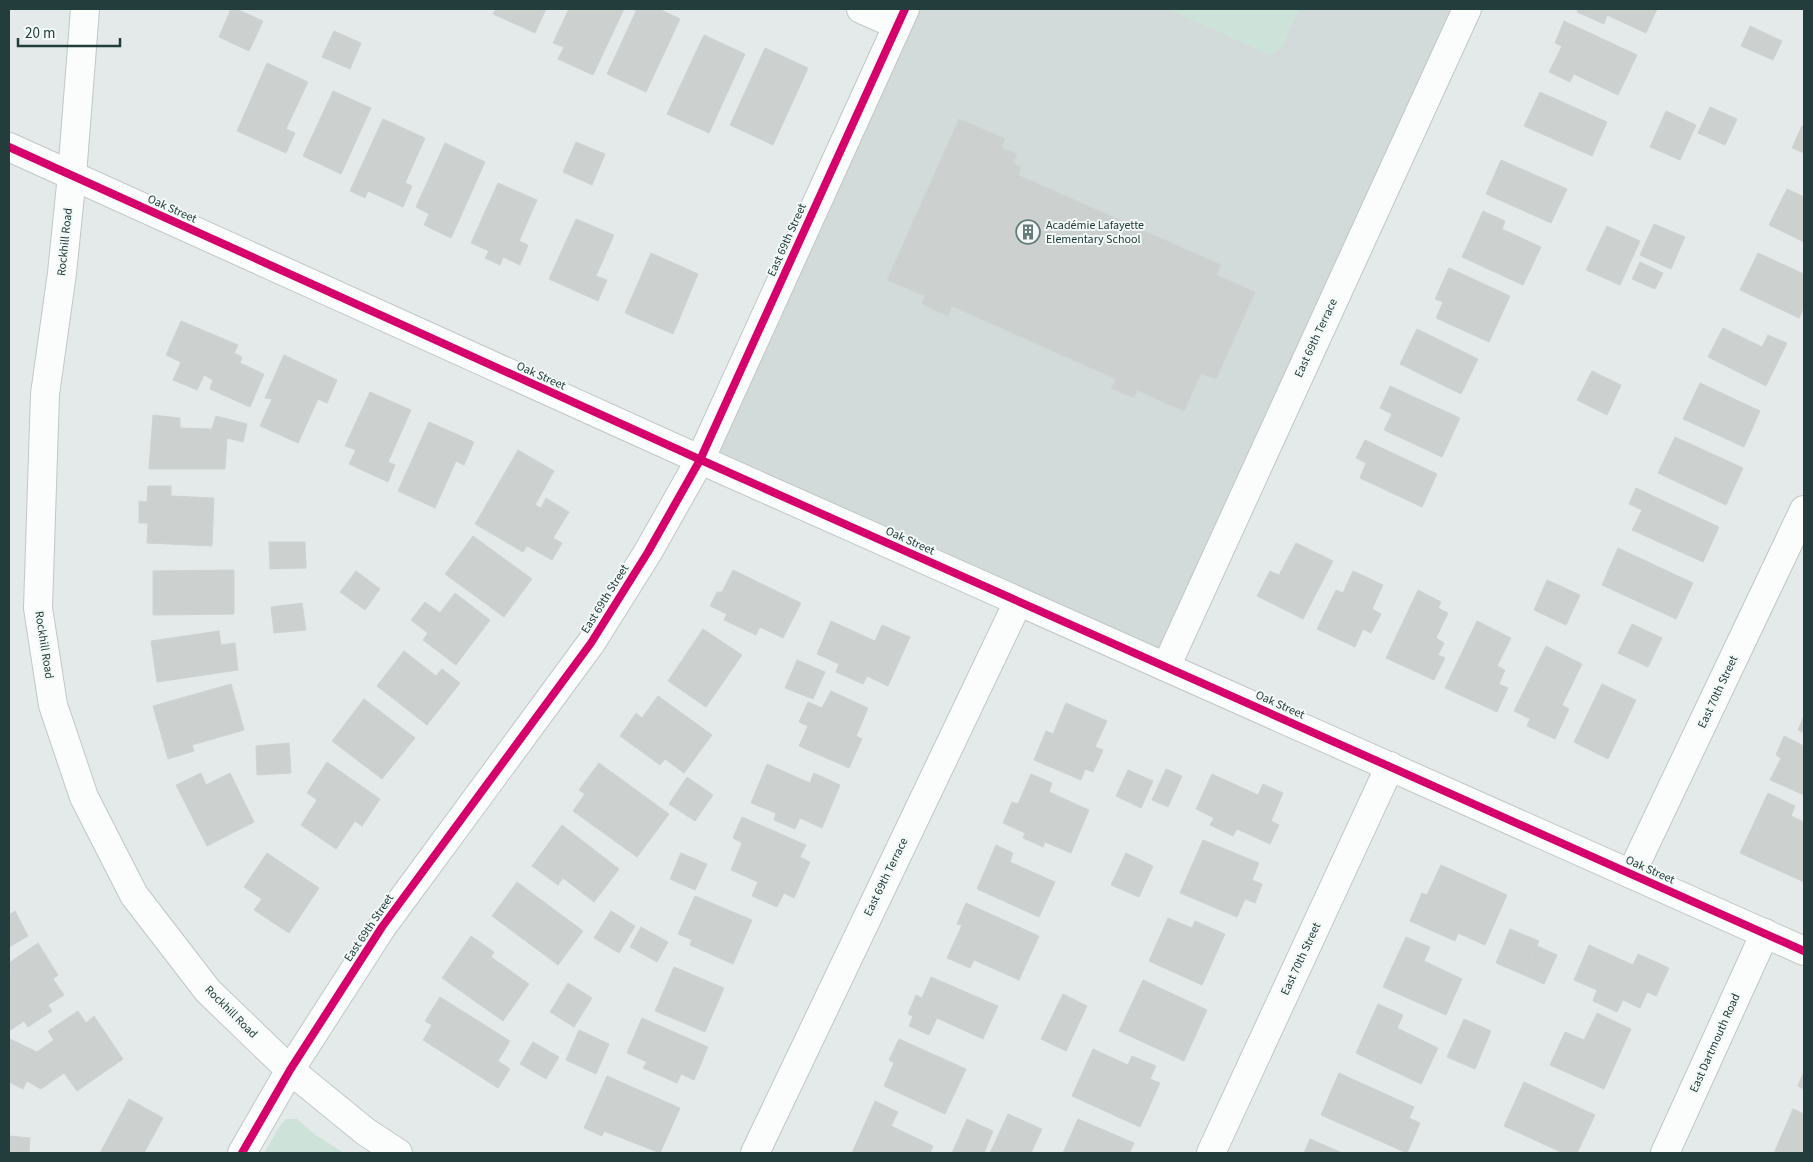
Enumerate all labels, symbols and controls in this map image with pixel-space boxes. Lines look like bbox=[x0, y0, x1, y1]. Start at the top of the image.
scale bar bbox=[18, 15, 120, 47]
text: 20 m bbox=[25, 23, 55, 44]
street label: Oak Street bbox=[145, 191, 199, 227]
street label: East 69th Street bbox=[763, 201, 811, 279]
street label: Rockhill Road bbox=[53, 207, 77, 277]
place label: Académie Lafayette Elementary School bbox=[1046, 217, 1144, 248]
building icon: Académie Lafayette Elementary School bbox=[1015, 219, 1041, 245]
street label: East 69th Terrace bbox=[1290, 296, 1342, 380]
street label: Oak Street bbox=[514, 358, 568, 394]
street label: Oak Street bbox=[883, 523, 937, 559]
street label: East 69th Street bbox=[577, 561, 633, 637]
street label: Rockhill Road bbox=[30, 610, 58, 680]
street label: East 70th Street bbox=[1694, 653, 1742, 731]
street label: Oak Street bbox=[1253, 687, 1307, 723]
street label: East 69th Terrace bbox=[860, 835, 912, 919]
street label: Oak Street bbox=[1623, 852, 1677, 888]
street label: East 69th Street bbox=[340, 891, 398, 965]
street label: East 70th Street bbox=[1277, 920, 1325, 998]
street label: Rockhill Road bbox=[201, 982, 261, 1042]
street label: East Dartmouth Road bbox=[1685, 991, 1745, 1095]

